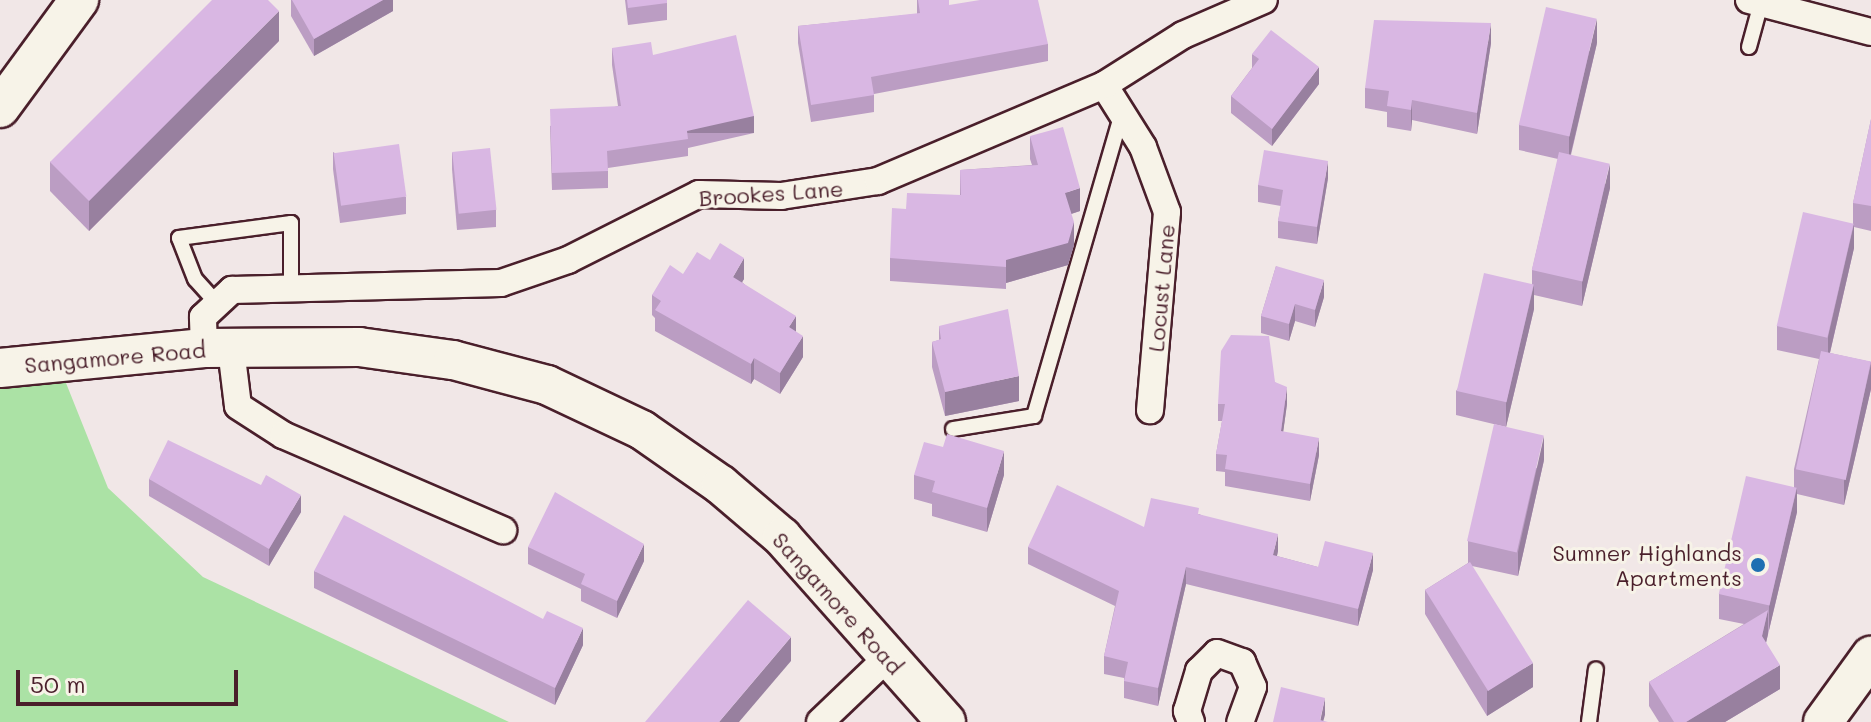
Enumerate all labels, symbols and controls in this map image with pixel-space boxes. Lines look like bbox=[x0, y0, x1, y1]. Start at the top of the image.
street label: Brookes Lane bbox=[698, 175, 844, 211]
street label: Locust Lane bbox=[1142, 223, 1180, 353]
street label: Sangamore Road bbox=[23, 336, 207, 378]
street label: Sangamore Road bbox=[767, 527, 909, 679]
place label: Sumner Highlands Apartments bbox=[1553, 539, 1742, 590]
marker: Sumner Highlands Apartments bbox=[1749, 556, 1767, 574]
scale bar bbox=[20, 654, 242, 704]
text: 50 m bbox=[30, 668, 86, 699]

